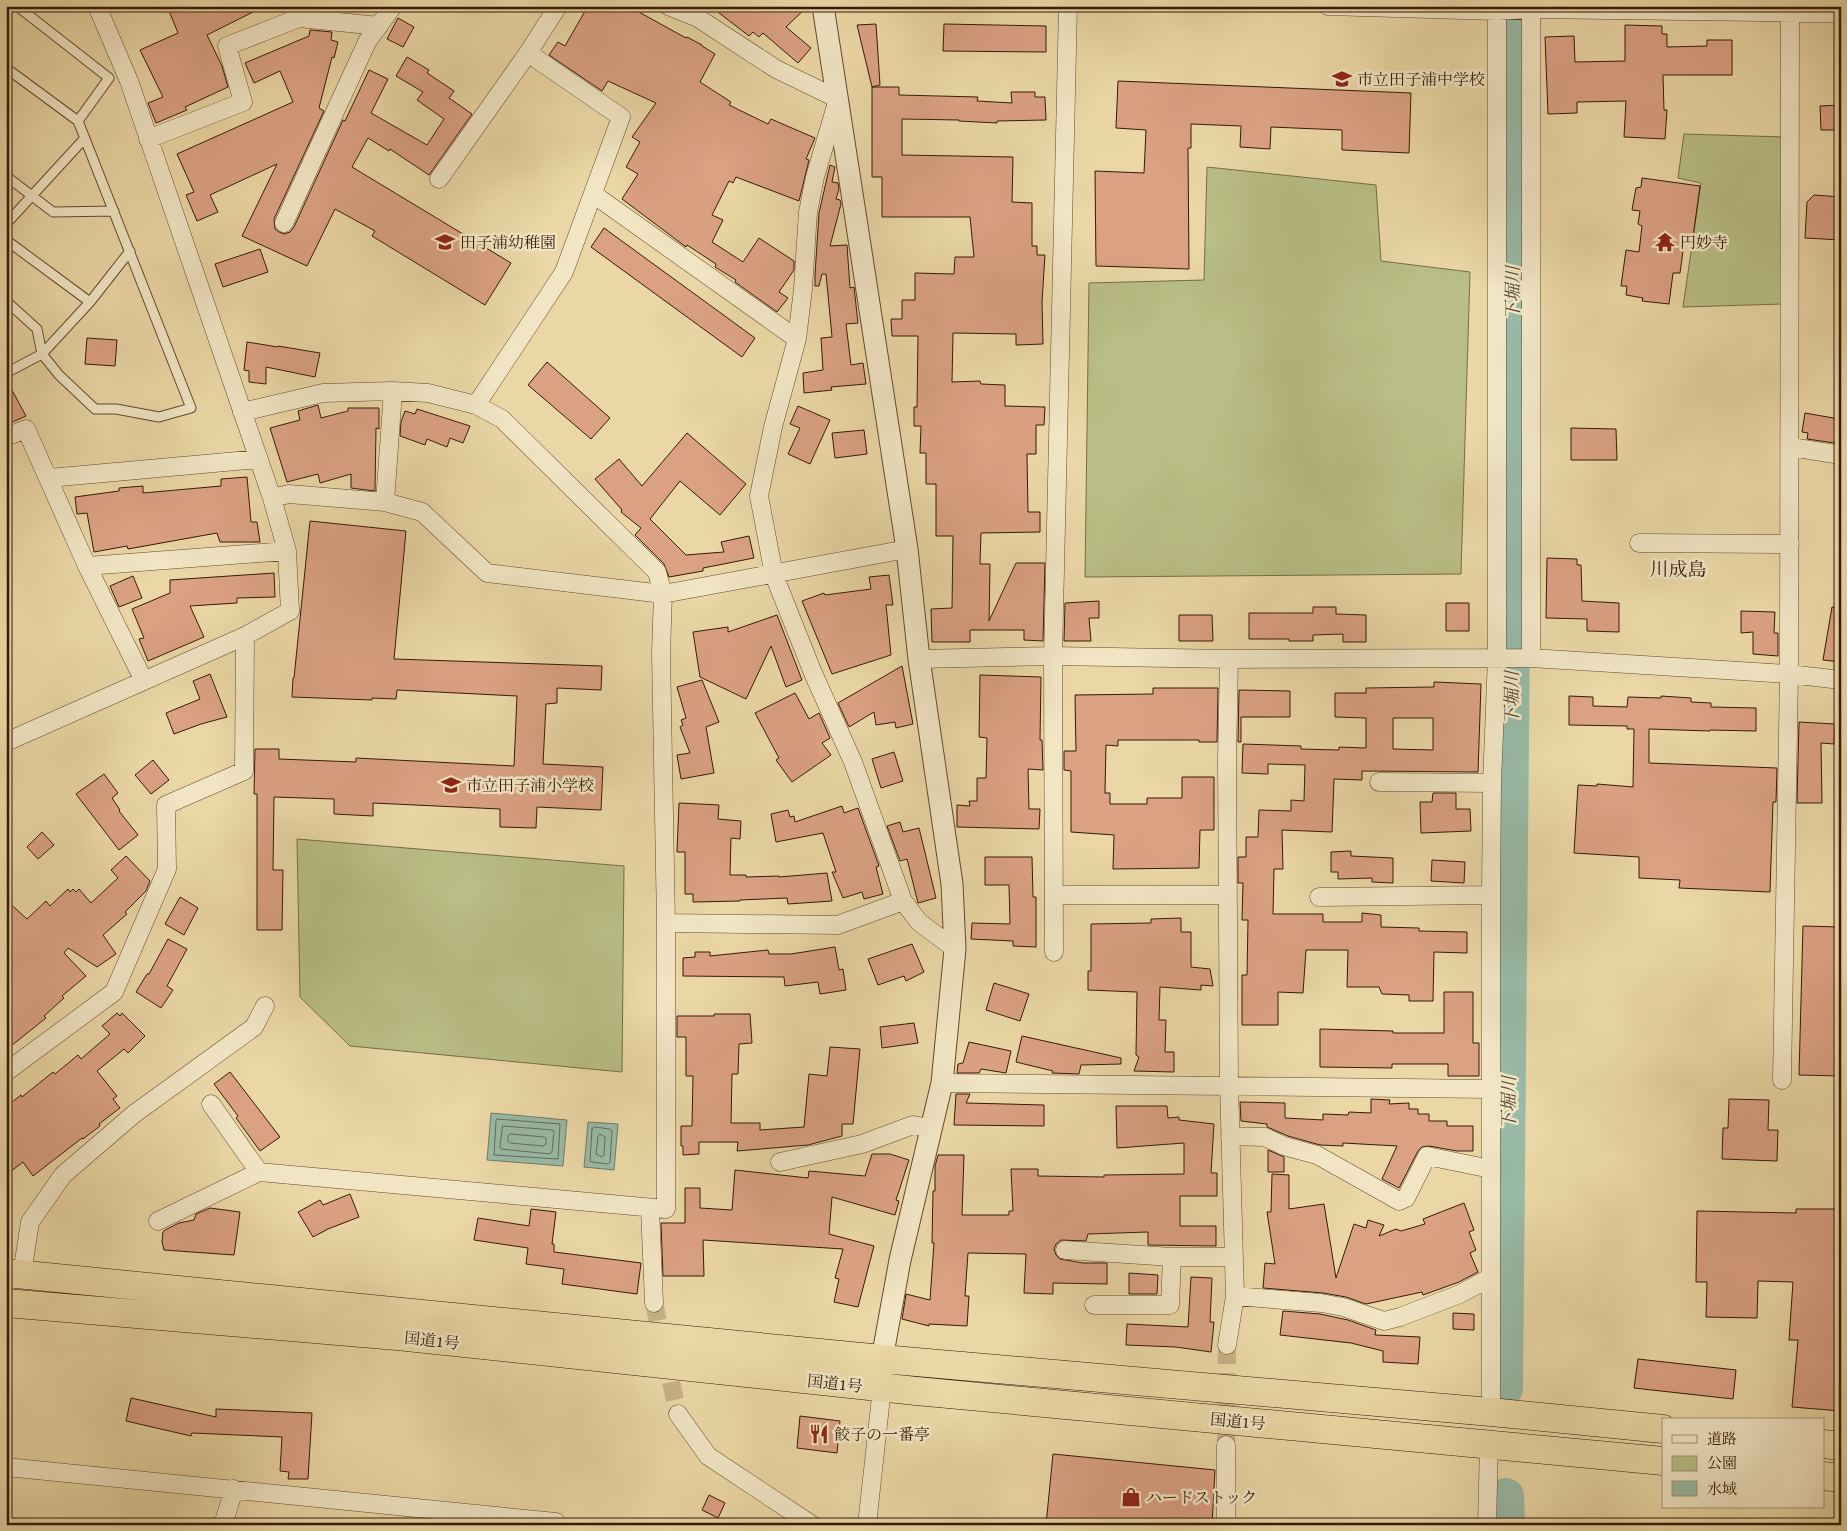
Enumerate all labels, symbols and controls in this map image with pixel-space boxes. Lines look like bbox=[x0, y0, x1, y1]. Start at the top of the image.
place label: 市立田子浦中学校 bbox=[1357, 67, 1485, 91]
school or university icon: 市立田子浦中学校 bbox=[1331, 68, 1353, 90]
place label: 田子浦幼稚園 bbox=[460, 230, 556, 254]
place label: 円妙寺 bbox=[1680, 230, 1728, 254]
school or university icon: 田子浦幼稚園 bbox=[434, 231, 456, 253]
temple icon: 円妙寺 bbox=[1654, 231, 1676, 253]
water label: 下堀川 bbox=[1499, 264, 1526, 320]
district label: 川成島 bbox=[1649, 555, 1707, 583]
water label: 下堀川 bbox=[1498, 669, 1525, 725]
place label: 市立田子浦小学校 bbox=[466, 773, 594, 797]
school or university icon: 市立田子浦小学校 bbox=[440, 774, 462, 796]
water label: 下堀川 bbox=[1495, 1074, 1522, 1130]
street label: 国道1号 bbox=[403, 1325, 461, 1355]
street label: 国道1号 bbox=[806, 1368, 864, 1398]
street label: 国道1号 bbox=[1209, 1407, 1267, 1435]
legend bbox=[1662, 1418, 1824, 1508]
place label: 餃子の一番亭 bbox=[834, 1422, 930, 1446]
restaurant icon: 餃子の一番亭 bbox=[808, 1423, 830, 1445]
text: 道路 bbox=[1707, 1428, 1737, 1449]
text: 公園 bbox=[1707, 1452, 1737, 1473]
text: 水域 bbox=[1707, 1478, 1737, 1499]
place label: ハードストック bbox=[1146, 1485, 1257, 1509]
shop icon: ハードストック bbox=[1120, 1486, 1142, 1508]

